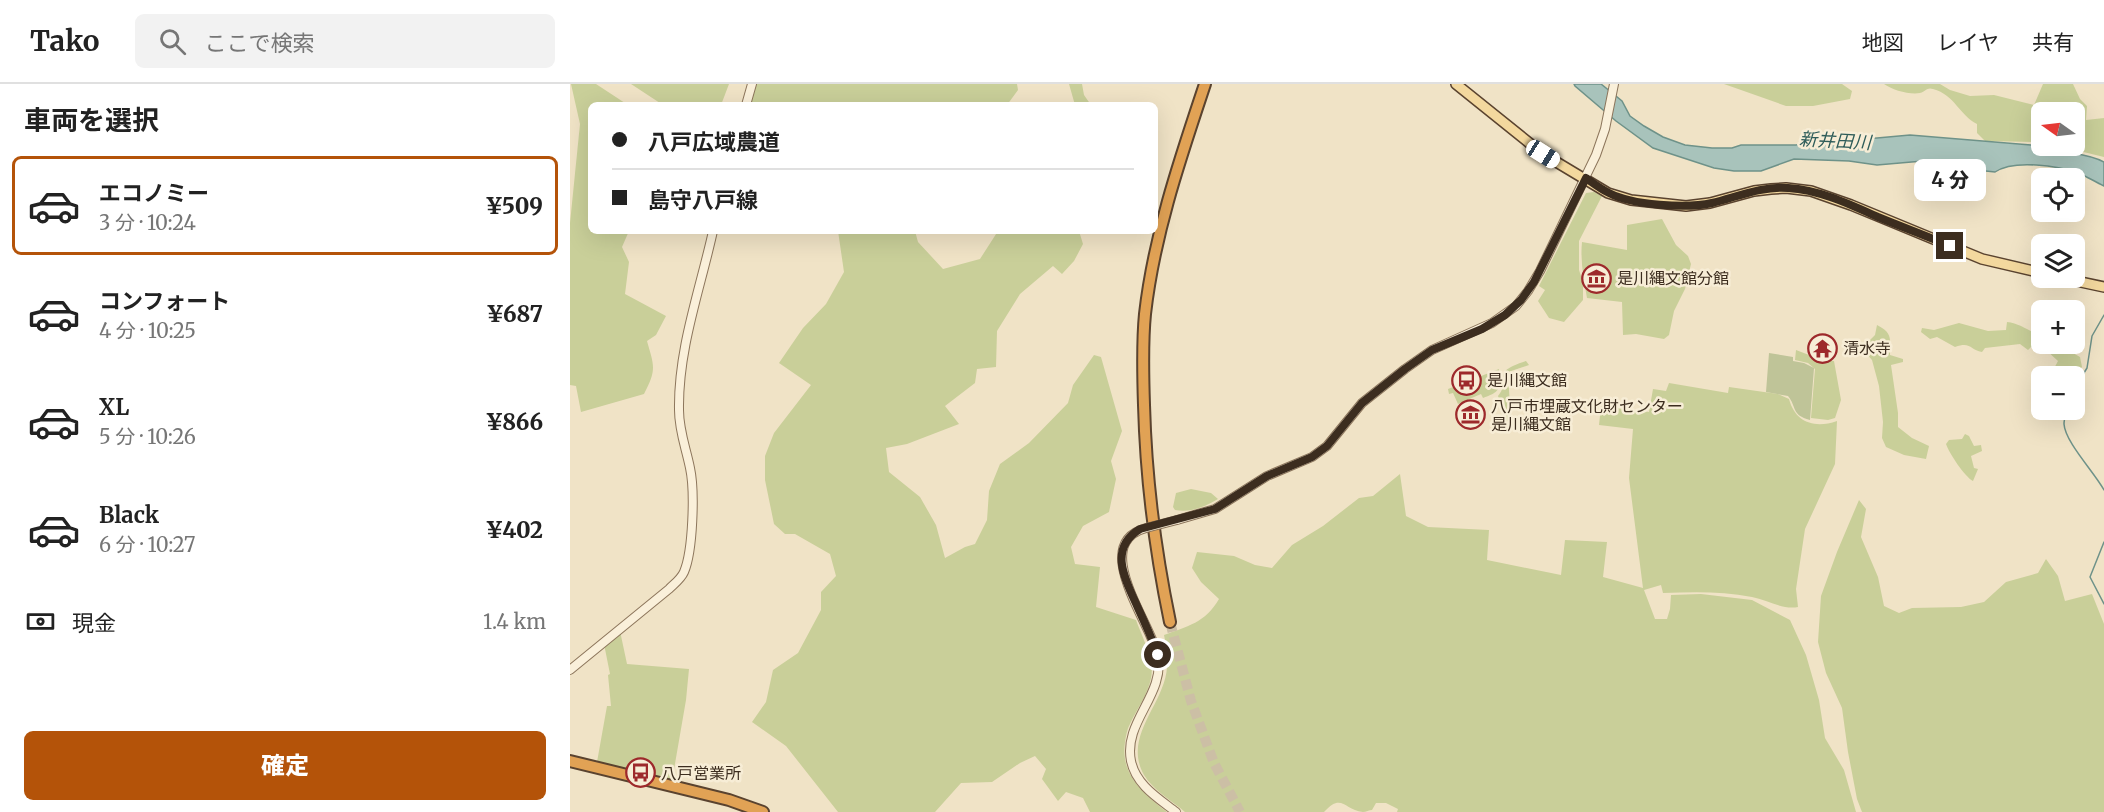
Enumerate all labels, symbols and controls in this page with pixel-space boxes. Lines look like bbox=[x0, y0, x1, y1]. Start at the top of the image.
search box bbox=[135, 14, 555, 68]
text: Tako bbox=[30, 23, 99, 59]
icon: search bbox=[156, 25, 189, 58]
text: ここで検索 bbox=[204, 29, 314, 57]
text: 地図 bbox=[1862, 29, 1904, 56]
text: レイヤ bbox=[1937, 29, 1999, 56]
text: 共有 bbox=[2032, 29, 2074, 56]
north arrow bbox=[2031, 102, 2085, 156]
map controls bbox=[2031, 102, 2085, 420]
text: 車両を選択 bbox=[24, 103, 159, 137]
water label: 新井田川 bbox=[1798, 127, 1874, 154]
text: 八戸広域農道 bbox=[648, 128, 780, 156]
car bbox=[1523, 137, 1563, 171]
callout: 4 分 bbox=[1914, 159, 1986, 201]
text: 4 分 bbox=[1931, 167, 1969, 192]
button: locate bbox=[2031, 168, 2085, 222]
icon: car bbox=[27, 179, 81, 233]
text: エコノミー bbox=[99, 179, 209, 207]
text: 島守八戸線 bbox=[648, 186, 758, 214]
text: ¥509 bbox=[485, 192, 543, 220]
text: 3 分 · 10:24 bbox=[99, 210, 196, 235]
route end bbox=[1936, 232, 1963, 259]
button: layers bbox=[2031, 234, 2085, 288]
museum icon: 是川縄文館分館 bbox=[1580, 262, 1612, 294]
place label: 是川縄文館分館 bbox=[1617, 268, 1729, 288]
icon: car bbox=[27, 287, 81, 341]
text: コンフォート bbox=[99, 287, 230, 315]
text: ¥687 bbox=[486, 300, 543, 328]
button: + bbox=[2031, 300, 2085, 354]
text: 4 分 · 10:25 bbox=[99, 318, 196, 343]
temple icon: 清水寺 bbox=[1806, 332, 1838, 364]
place label: 清水寺 bbox=[1843, 338, 1891, 358]
bus stop icon: 是川縄文館 bbox=[1450, 364, 1482, 396]
button: − bbox=[2031, 366, 2085, 420]
place label: 是川縄文館 bbox=[1487, 370, 1567, 390]
text: XL bbox=[99, 393, 129, 421]
icon: car bbox=[27, 395, 81, 449]
place label: 八戸市埋蔵文化財センター 是川縄文館 bbox=[1491, 396, 1683, 434]
museum icon: 八戸市埋蔵文化財センター 是川縄文館 bbox=[1454, 399, 1486, 431]
text: ¥866 bbox=[485, 408, 543, 436]
text: 5 分 · 10:26 bbox=[99, 424, 196, 449]
text: Black bbox=[99, 501, 159, 529]
icon: car bbox=[27, 503, 81, 557]
text: ¥402 bbox=[485, 516, 543, 544]
text: 6 分 · 10:27 bbox=[99, 532, 195, 557]
icon: cash bbox=[24, 605, 57, 638]
text: 現金 bbox=[72, 609, 116, 637]
text: 1.4 km bbox=[483, 609, 546, 634]
route start bbox=[1144, 641, 1171, 668]
button: 確定 bbox=[24, 731, 546, 800]
bus stop icon: 八戸営業所 bbox=[624, 757, 656, 789]
place label: 八戸営業所 bbox=[661, 763, 741, 783]

